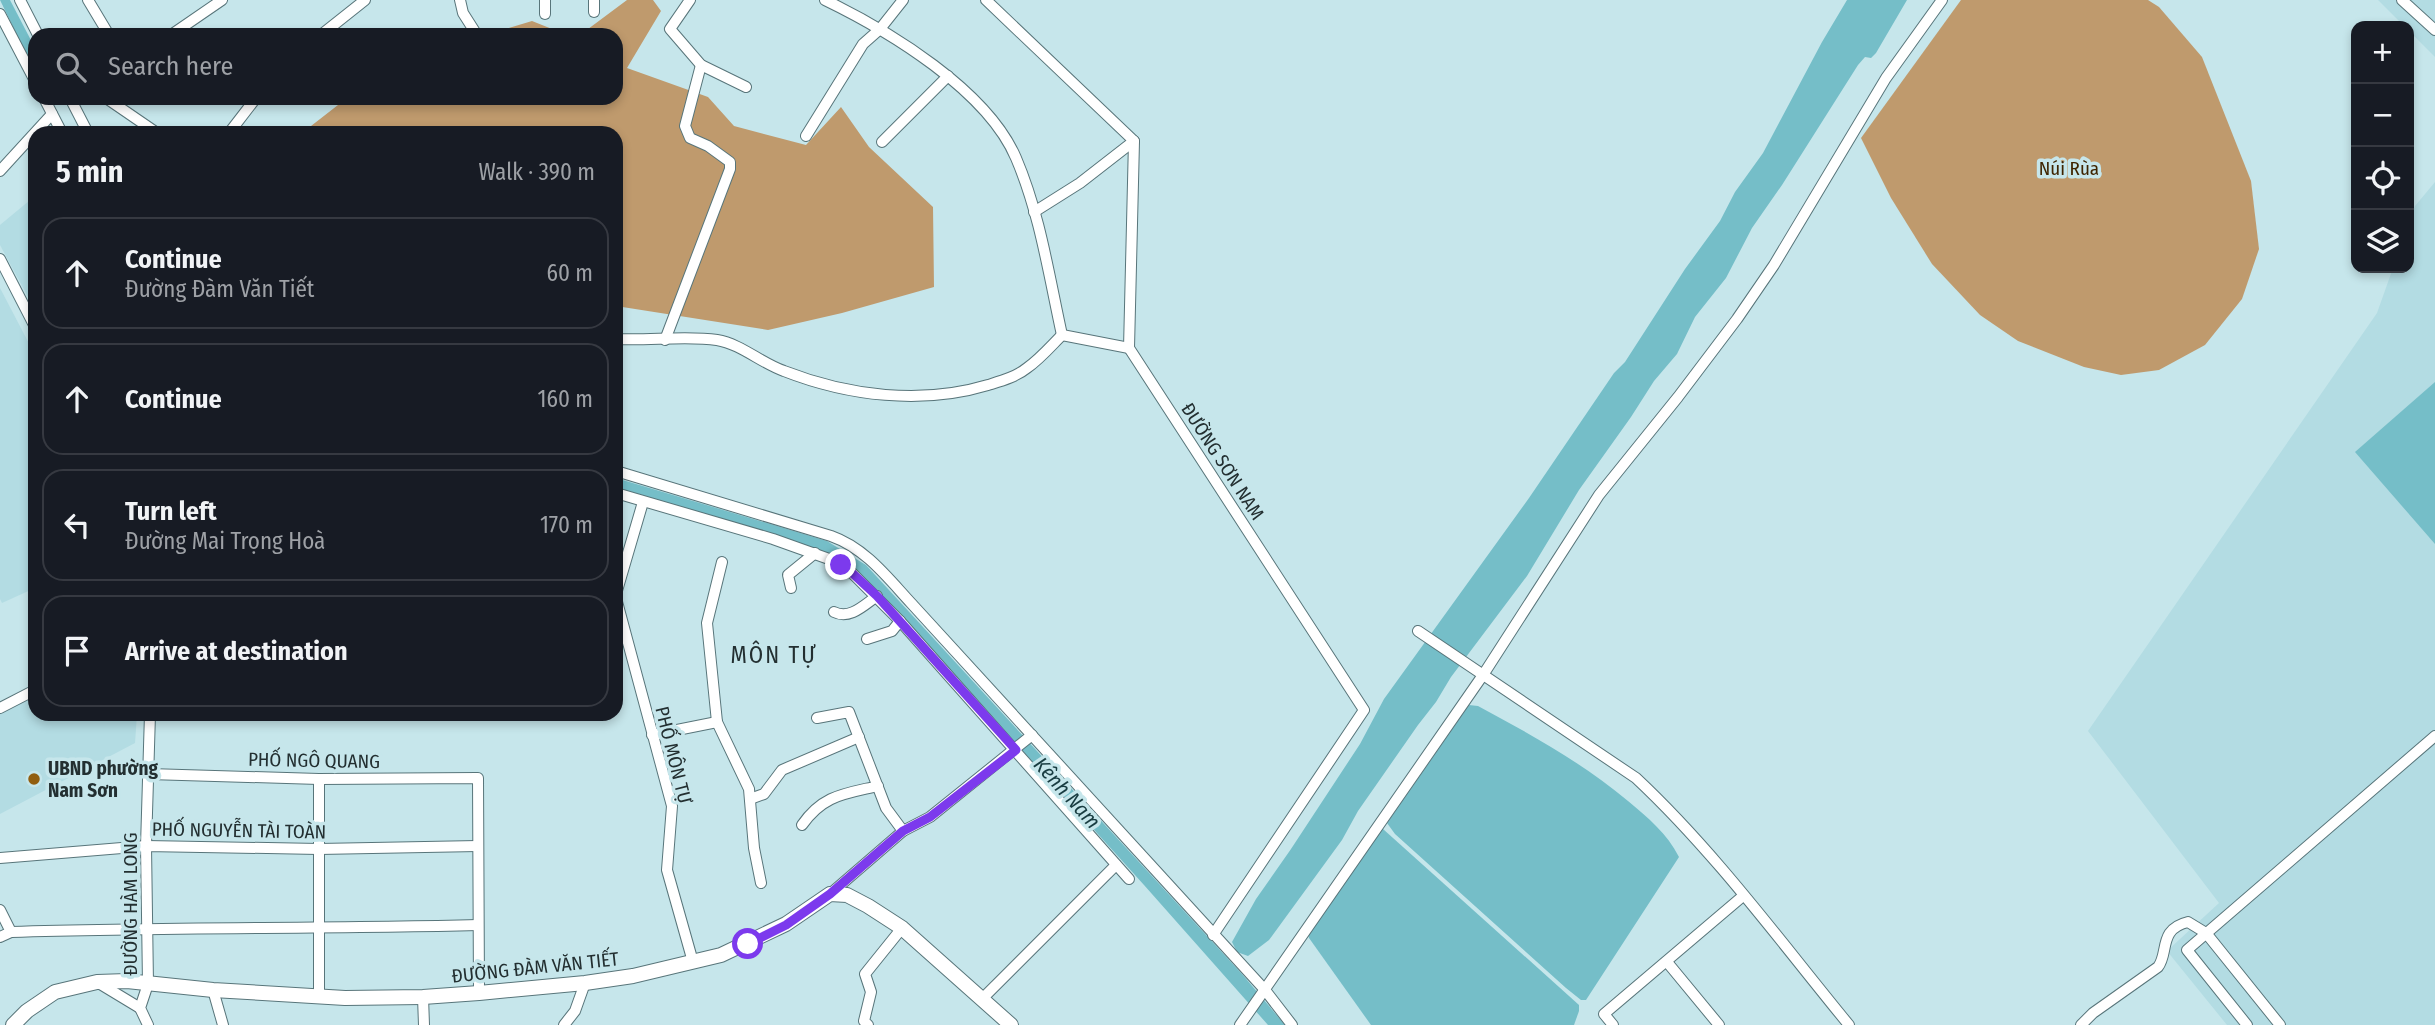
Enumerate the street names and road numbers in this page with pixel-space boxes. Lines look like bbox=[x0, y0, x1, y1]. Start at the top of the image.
street label: ĐƯỜNG SƠN NAM bbox=[1176, 398, 1269, 524]
street label: PHỐ MÔN TỰ bbox=[650, 703, 699, 806]
street label: PHỐ NGÔ QUANG bbox=[248, 746, 380, 773]
street label: PHỐ NGUYỄN TÀI TOÀN bbox=[152, 815, 326, 844]
street label: ĐƯỜNG HÀM LONG bbox=[119, 832, 142, 976]
street label: ĐƯỜNG ĐÀM VĂN TIẾT bbox=[450, 945, 620, 988]

